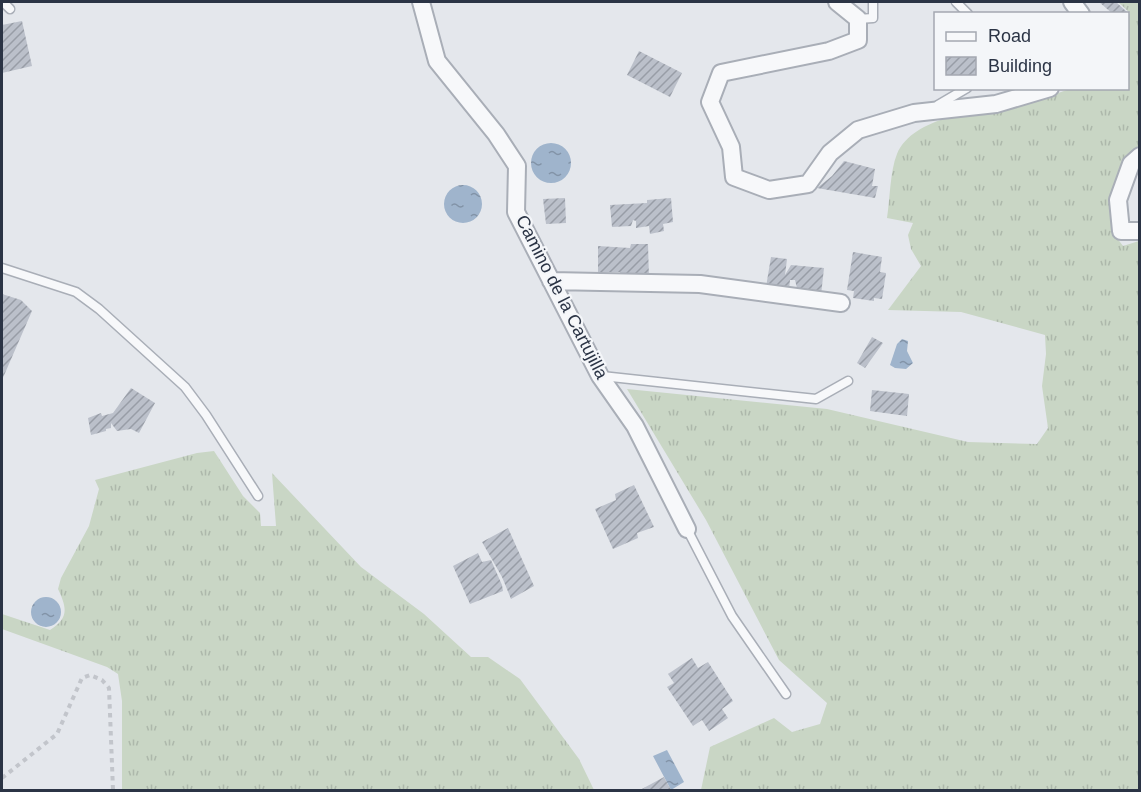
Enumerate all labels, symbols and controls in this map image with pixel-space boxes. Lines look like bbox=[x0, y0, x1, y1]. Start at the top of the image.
legend bbox=[934, 12, 1129, 90]
text: Road bbox=[988, 26, 1031, 46]
text: Building bbox=[988, 56, 1052, 76]
street label: Camino de la Cartujilla bbox=[512, 212, 612, 383]

